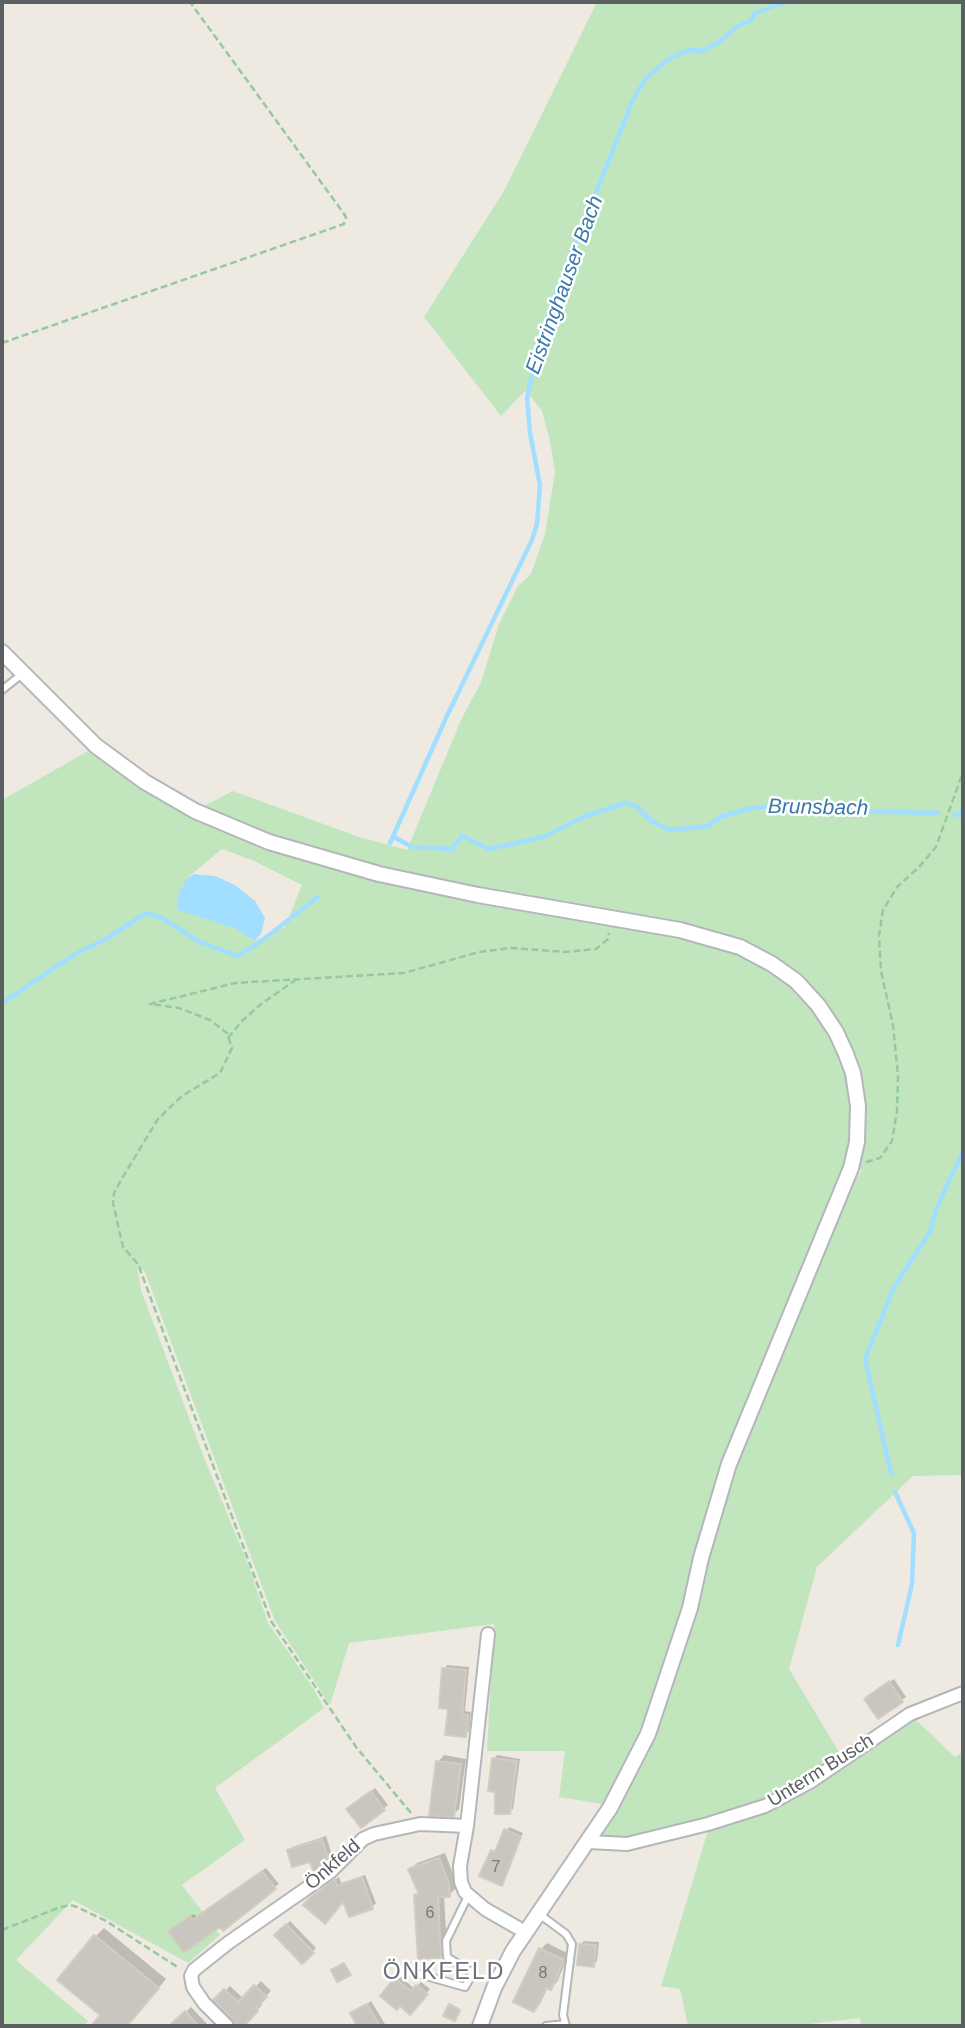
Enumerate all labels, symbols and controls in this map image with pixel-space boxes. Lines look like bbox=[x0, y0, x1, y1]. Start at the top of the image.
water label: Eistringhauser Bach bbox=[521, 192, 609, 378]
water label: Brunsbach bbox=[768, 795, 868, 821]
street label: Unterm Busch bbox=[764, 1729, 878, 1813]
street label: Önkfeld bbox=[301, 1835, 365, 1895]
house number: 7 bbox=[492, 1858, 500, 1878]
house number: 6 bbox=[426, 1904, 434, 1924]
district label: ÖNKFELD bbox=[384, 1959, 504, 1987]
house number: 8 bbox=[539, 1964, 547, 1984]

